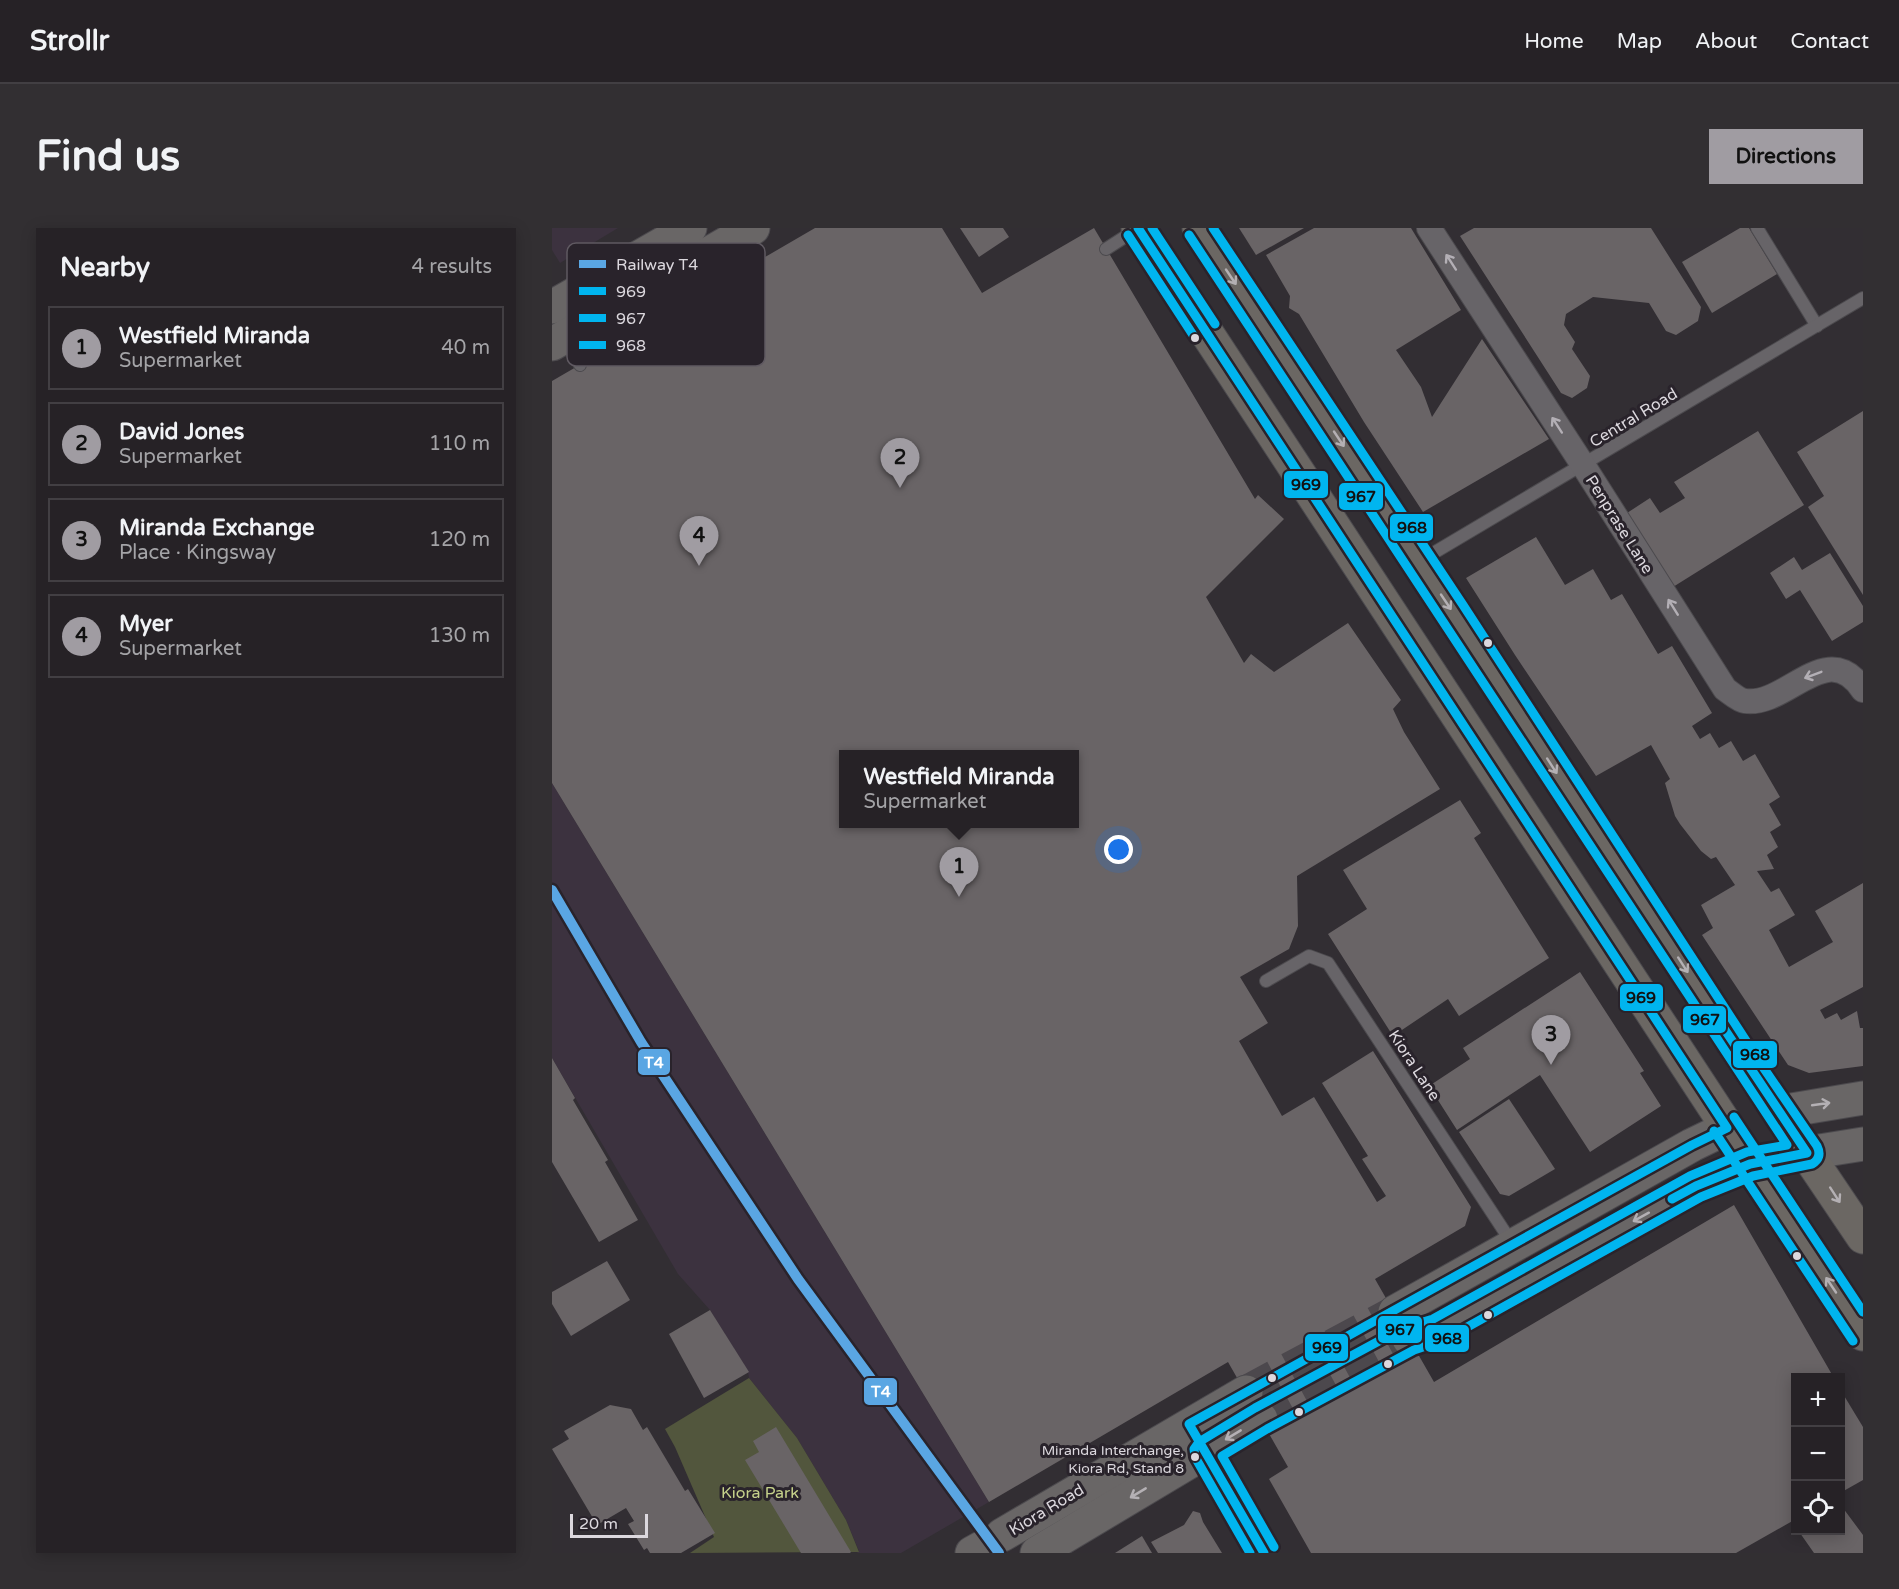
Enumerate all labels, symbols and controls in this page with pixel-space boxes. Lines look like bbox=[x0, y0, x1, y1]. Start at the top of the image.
text: Strollr bbox=[30, 24, 109, 58]
text: Home bbox=[1524, 29, 1584, 54]
text: Map bbox=[1617, 29, 1662, 54]
text: About bbox=[1695, 29, 1757, 54]
text: Contact bbox=[1790, 29, 1869, 54]
button: Directions bbox=[1709, 129, 1863, 184]
text: Find us bbox=[36, 131, 180, 182]
legend bbox=[567, 243, 765, 366]
text: Nearby bbox=[60, 252, 150, 283]
one-way arrow bbox=[1445, 254, 1457, 271]
text: 4 results bbox=[412, 255, 492, 279]
text: Railway T4 bbox=[616, 255, 698, 275]
one-way arrow bbox=[1225, 268, 1237, 285]
text: 969 bbox=[616, 282, 646, 302]
text: 967 bbox=[616, 309, 646, 329]
text: Westfield Miranda bbox=[119, 323, 310, 349]
unlabelled marker bbox=[1189, 332, 1201, 344]
text: 1 bbox=[75, 336, 88, 360]
text: 40 m bbox=[441, 336, 490, 360]
text: 968 bbox=[616, 336, 646, 356]
text: Supermarket bbox=[119, 349, 242, 373]
street label: Central Road bbox=[1586, 384, 1681, 452]
one-way arrow bbox=[1551, 417, 1563, 434]
text: David Jones bbox=[119, 419, 244, 445]
one-way arrow bbox=[1332, 431, 1345, 448]
text: 2 bbox=[75, 432, 88, 456]
text: 110 m bbox=[429, 432, 490, 456]
pin: 2 bbox=[880, 438, 920, 488]
text: Supermarket bbox=[119, 445, 242, 469]
line badge: 969 bbox=[1283, 470, 1329, 499]
street label: Penprase Lane bbox=[1581, 472, 1657, 578]
text: 969 bbox=[1291, 475, 1321, 495]
line badge: 967 bbox=[1338, 482, 1384, 511]
text: 967 bbox=[1346, 487, 1376, 507]
line badge: 968 bbox=[1389, 513, 1434, 542]
text: Miranda Exchange bbox=[119, 515, 315, 541]
pin: 4 bbox=[680, 516, 718, 566]
text: 968 bbox=[1397, 518, 1427, 538]
text: 3 bbox=[75, 528, 88, 552]
text: 120 m bbox=[429, 528, 490, 552]
text: Place · Kingsway bbox=[119, 541, 276, 565]
one-way arrow bbox=[1440, 593, 1452, 610]
one-way arrow bbox=[1667, 599, 1680, 616]
text: Myer bbox=[119, 611, 173, 637]
text: 4 bbox=[75, 624, 88, 648]
text: 130 m bbox=[429, 624, 490, 648]
text: Supermarket bbox=[119, 637, 242, 661]
unlabelled marker bbox=[1482, 637, 1494, 649]
one-way arrow bbox=[1805, 670, 1823, 681]
popup bbox=[839, 750, 1079, 828]
one-way arrow bbox=[1546, 757, 1558, 773]
text: Westfield Miranda bbox=[863, 764, 1055, 790]
text: Supermarket bbox=[863, 790, 986, 814]
your location bbox=[1104, 835, 1133, 864]
pin: 1 bbox=[940, 848, 978, 897]
one-way arrow bbox=[1677, 956, 1689, 973]
line badge: 969 bbox=[1619, 983, 1664, 1012]
text: 969 bbox=[1626, 988, 1656, 1008]
line badge: 967 bbox=[1682, 1005, 1727, 1034]
text: 967 bbox=[1690, 1010, 1720, 1030]
pin: 3 bbox=[1532, 1016, 1570, 1065]
street label: Kiora Lane bbox=[1384, 1026, 1445, 1105]
line badge: 968 bbox=[1732, 1040, 1778, 1069]
text: 968 bbox=[1740, 1045, 1770, 1065]
line badge: T4 bbox=[637, 1048, 671, 1076]
text: T4 bbox=[643, 1053, 664, 1073]
one-way arrow bbox=[1810, 1099, 1830, 1110]
one-way arrow bbox=[1830, 1186, 1842, 1203]
one-way arrow bbox=[1633, 1211, 1650, 1223]
unlabelled marker bbox=[1791, 1250, 1803, 1262]
one-way arrow bbox=[1824, 1277, 1837, 1294]
unlabelled marker bbox=[1482, 1309, 1494, 1321]
line badge: 967 bbox=[1377, 1315, 1423, 1344]
text: 967 bbox=[1385, 1320, 1415, 1340]
line badge: 968 bbox=[1424, 1324, 1470, 1353]
text: 968 bbox=[1432, 1329, 1462, 1349]
line badge: 969 bbox=[1304, 1333, 1349, 1362]
text: 969 bbox=[1312, 1338, 1342, 1358]
unlabelled marker bbox=[1382, 1358, 1394, 1370]
unlabelled marker bbox=[1266, 1372, 1278, 1384]
map controls bbox=[1791, 1373, 1845, 1535]
button: + bbox=[1791, 1373, 1845, 1427]
line badge: T4 bbox=[863, 1377, 898, 1406]
text: T4 bbox=[870, 1382, 891, 1402]
unlabelled marker bbox=[1293, 1406, 1305, 1418]
button: − bbox=[1791, 1427, 1845, 1481]
one-way arrow bbox=[1225, 1430, 1242, 1442]
place label: Miranda Interchange, Kiora Rd, Stand 8 bbox=[1042, 1442, 1184, 1477]
marker: Miranda Interchange, Kiora Rd, Stand 8 bbox=[1189, 1451, 1201, 1463]
street label: Kiora Road bbox=[1005, 1480, 1088, 1540]
button: locate bbox=[1791, 1481, 1845, 1535]
park label: Kiora Park bbox=[721, 1483, 799, 1503]
one-way arrow bbox=[1130, 1487, 1147, 1499]
scale bar bbox=[570, 1511, 648, 1538]
text: 20 m bbox=[579, 1514, 618, 1534]

